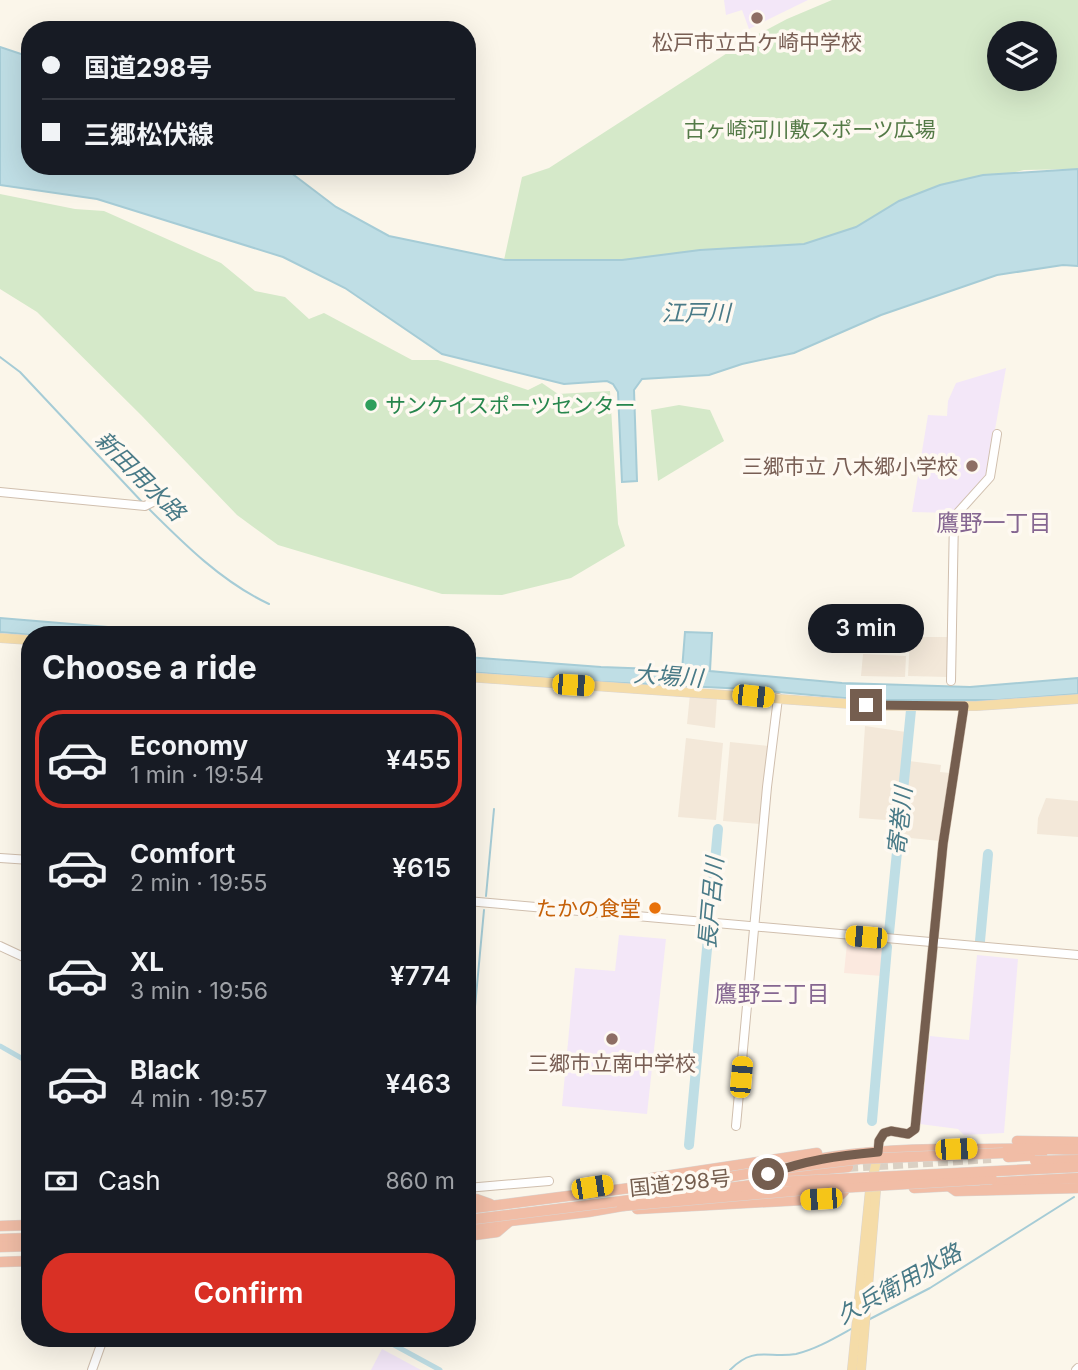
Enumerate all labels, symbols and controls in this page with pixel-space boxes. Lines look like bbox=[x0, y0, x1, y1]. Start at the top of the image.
marker: 松戸市立古ケ崎中学校 bbox=[749, 10, 765, 26]
map controls bbox=[987, 21, 1057, 91]
button: layers bbox=[987, 21, 1057, 91]
place label: 松戸市立古ケ崎中学校 bbox=[652, 30, 862, 55]
text: 国道298号 bbox=[84, 52, 212, 83]
park label: 古ヶ崎河川敷スポーツ広場 bbox=[684, 117, 936, 142]
text: 三郷松伏線 bbox=[84, 119, 214, 150]
water label: 江戸川 bbox=[662, 299, 734, 327]
place label: サンケイスポーツセンター bbox=[385, 393, 636, 418]
marker: サンケイスポーツセンター bbox=[363, 397, 379, 413]
water label: 新田用水路 bbox=[89, 425, 192, 528]
place label: 三郷市立 八木郷小学校 bbox=[742, 454, 958, 479]
marker: 三郷市立 八木郷小学校 bbox=[964, 458, 980, 474]
district label: 鷹野一丁目 bbox=[937, 509, 1052, 537]
callout: 3 min bbox=[808, 604, 924, 652]
text: 3 min bbox=[835, 614, 897, 642]
text: Choose a ride bbox=[42, 648, 257, 687]
water label: 大場川 bbox=[633, 660, 706, 693]
car bbox=[552, 673, 595, 697]
car bbox=[732, 683, 775, 709]
route end bbox=[850, 689, 882, 721]
icon: car bbox=[46, 728, 109, 791]
text: Economy bbox=[130, 730, 248, 761]
text: ¥455 bbox=[386, 744, 451, 775]
text: 1 min · 19:54 bbox=[130, 761, 264, 789]
water label: 寄巻川 bbox=[882, 782, 918, 857]
icon: car bbox=[46, 836, 109, 899]
text: Comfort bbox=[130, 838, 235, 869]
text: ¥615 bbox=[392, 852, 451, 883]
water label: 長戸呂川 bbox=[693, 853, 729, 950]
text: 2 min · 19:55 bbox=[130, 869, 268, 897]
place label: たかの食堂 bbox=[536, 896, 641, 921]
marker: たかの食堂 bbox=[647, 900, 663, 916]
car bbox=[845, 925, 888, 949]
icon: car bbox=[46, 944, 109, 1007]
text: XL bbox=[130, 946, 164, 977]
text: ¥774 bbox=[390, 960, 451, 991]
text: 3 min · 19:56 bbox=[130, 977, 268, 1005]
district label: 鷹野三丁目 bbox=[715, 980, 830, 1008]
marker: 三郷市立南中学校 bbox=[604, 1031, 620, 1047]
place label: 三郷市立南中学校 bbox=[528, 1051, 696, 1076]
icon: car bbox=[46, 1052, 109, 1115]
text: Black bbox=[130, 1054, 200, 1085]
car bbox=[729, 1055, 754, 1099]
text: ¥463 bbox=[386, 1068, 451, 1099]
text: 4 min · 19:57 bbox=[130, 1085, 267, 1113]
car bbox=[935, 1138, 978, 1160]
route start bbox=[752, 1158, 784, 1190]
icon: cash bbox=[42, 1162, 80, 1200]
text: Cash bbox=[98, 1165, 161, 1196]
street label: 国道298号 bbox=[628, 1165, 732, 1201]
text: 860 m bbox=[385, 1167, 455, 1195]
car bbox=[570, 1173, 615, 1201]
car bbox=[800, 1187, 843, 1211]
water label: 久兵衛用水路 bbox=[832, 1237, 968, 1330]
button: Confirm bbox=[42, 1253, 455, 1333]

